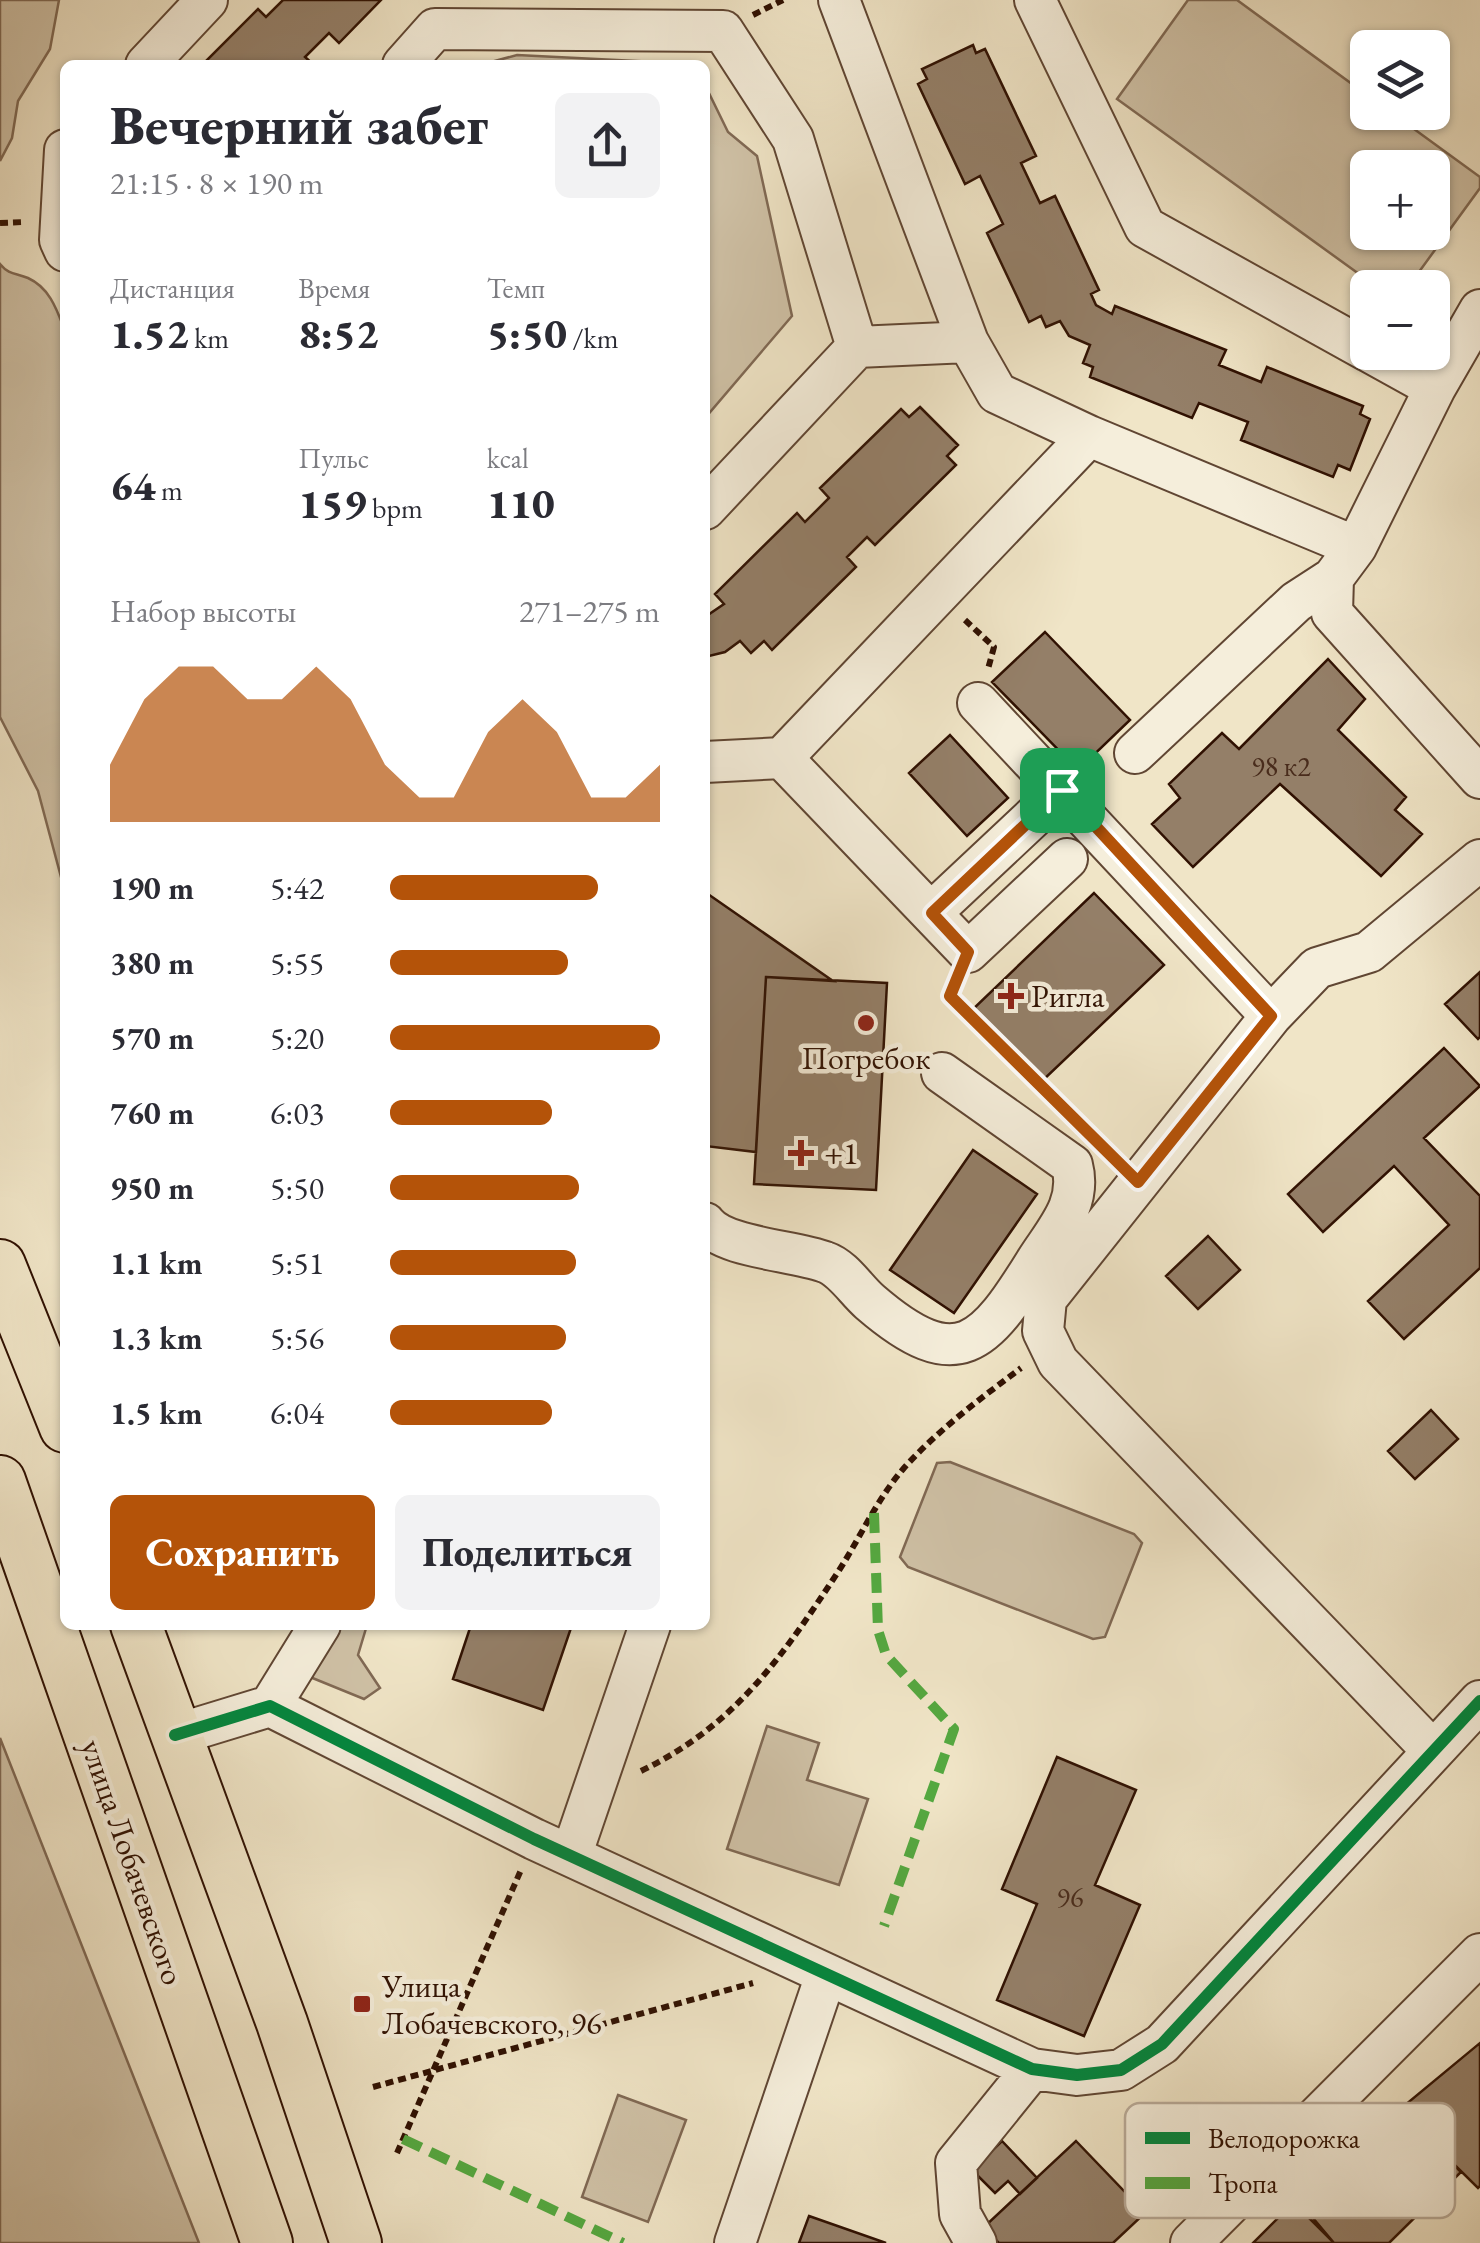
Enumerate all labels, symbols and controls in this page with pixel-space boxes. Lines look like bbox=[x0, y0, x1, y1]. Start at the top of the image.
map controls bbox=[1350, 30, 1450, 370]
button: layers bbox=[1350, 30, 1450, 130]
text: Вечерний забег bbox=[110, 89, 488, 160]
button: share bbox=[555, 93, 660, 198]
button: + bbox=[1350, 150, 1450, 250]
text: 21:15 · 8 × 190 m bbox=[110, 162, 323, 204]
text: Дистанция bbox=[110, 270, 235, 306]
text: Время bbox=[298, 270, 370, 306]
text: Темп bbox=[487, 270, 545, 306]
button: − bbox=[1350, 270, 1450, 370]
text: 1.52 bbox=[110, 306, 189, 361]
text: 8:52 bbox=[298, 306, 379, 361]
text: 5:50 bbox=[487, 306, 567, 361]
text: km bbox=[189, 320, 229, 356]
text: /km bbox=[567, 320, 619, 356]
text: Пульс bbox=[298, 440, 369, 476]
text: kcal bbox=[487, 440, 529, 476]
text: 64 bbox=[110, 458, 155, 513]
text: m bbox=[155, 472, 183, 508]
text: 159 bbox=[298, 476, 366, 531]
text: 110 bbox=[487, 476, 555, 531]
text: bpm bbox=[366, 490, 423, 526]
text: Набор высоты bbox=[110, 590, 296, 632]
text: 271–275 m bbox=[519, 590, 660, 632]
pin bbox=[1020, 748, 1105, 833]
house number: 98 к2 bbox=[1251, 748, 1311, 784]
icon: arrive bbox=[1035, 763, 1090, 818]
text: 190 m bbox=[110, 867, 194, 909]
text: 5:42 bbox=[270, 867, 324, 909]
text: 380 m bbox=[110, 942, 194, 984]
text: 5:55 bbox=[270, 942, 324, 984]
place label: Ригла bbox=[1031, 975, 1105, 1017]
marker: Ригла bbox=[1000, 985, 1022, 1007]
marker: Погребок bbox=[855, 1012, 877, 1034]
text: 570 m bbox=[110, 1017, 194, 1059]
text: 5:20 bbox=[270, 1017, 324, 1059]
place label: Погребок bbox=[801, 1037, 931, 1079]
text: 760 m bbox=[110, 1092, 194, 1134]
text: 6:03 bbox=[270, 1092, 324, 1134]
place label: +1 bbox=[824, 1132, 858, 1174]
marker: +1 bbox=[788, 1140, 814, 1166]
text: 950 m bbox=[110, 1167, 194, 1209]
text: 5:50 bbox=[270, 1167, 324, 1209]
text: 1.1 km bbox=[110, 1242, 203, 1284]
text: 5:51 bbox=[270, 1242, 324, 1284]
text: 1.3 km bbox=[110, 1317, 203, 1359]
text: 5:56 bbox=[270, 1317, 324, 1359]
text: 1.5 km bbox=[110, 1392, 203, 1434]
text: 6:04 bbox=[270, 1392, 324, 1434]
button: Сохранить bbox=[110, 1495, 375, 1610]
button: Поделиться bbox=[395, 1495, 660, 1610]
street label: улица Лобачевского bbox=[71, 1734, 195, 1990]
house number: 96 bbox=[1057, 1879, 1083, 1915]
place label: Улица Лобачевского, 96 bbox=[381, 1965, 602, 2044]
marker: Улица Лобачевского, 96 bbox=[351, 1993, 373, 2015]
legend bbox=[1125, 2103, 1455, 2218]
text: Велодорожка bbox=[1208, 2120, 1361, 2156]
text: Тропа bbox=[1208, 2165, 1278, 2201]

